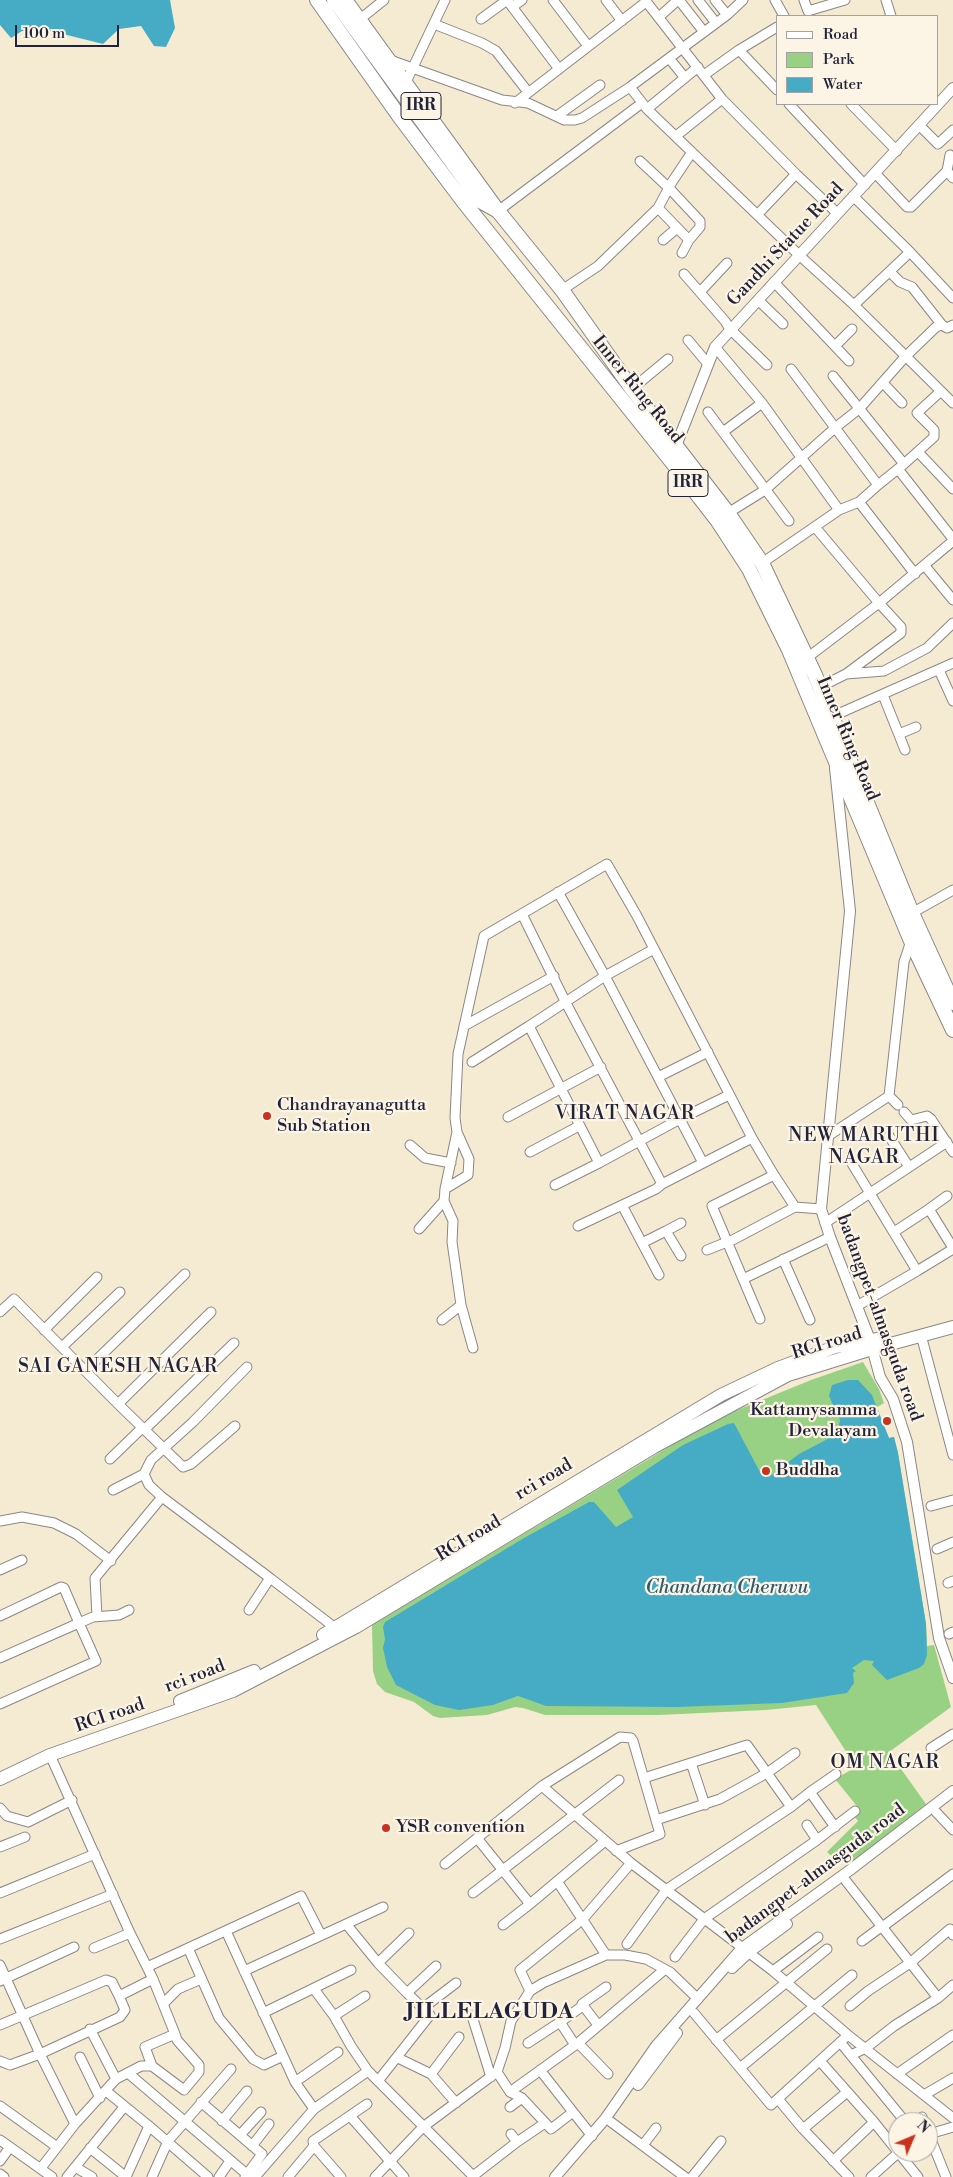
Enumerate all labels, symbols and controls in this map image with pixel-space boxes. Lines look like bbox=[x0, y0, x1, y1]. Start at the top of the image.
scale bar bbox=[18, 15, 121, 47]
legend bbox=[776, 15, 938, 105]
text: 100 m bbox=[23, 24, 65, 43]
text: Road bbox=[823, 25, 858, 44]
text: Park bbox=[823, 50, 854, 69]
text: Water bbox=[823, 75, 862, 94]
road number: IRR bbox=[401, 92, 441, 120]
street label: Gandhi Statue Road bbox=[723, 179, 849, 311]
street label: Inner Ring Road bbox=[587, 332, 687, 448]
road number: IRR bbox=[668, 469, 708, 496]
street label: Inner Ring Road bbox=[811, 674, 883, 804]
place label: Chandrayanagutta Sub Station bbox=[277, 1095, 426, 1138]
district label: VIRAT NAGAR bbox=[554, 1103, 696, 1125]
marker: Chandrayanagutta Sub Station bbox=[261, 1110, 273, 1122]
district label: NEW MARUTHI NAGAR bbox=[787, 1125, 941, 1169]
street label: badangpet-almasguda road bbox=[831, 1212, 927, 1424]
street label: RCI road bbox=[789, 1323, 865, 1365]
district label: SAI GANESH NAGAR bbox=[16, 1356, 220, 1378]
place label: Kattamysamma Devalayam bbox=[750, 1400, 877, 1442]
marker: Kattamysamma Devalayam bbox=[881, 1415, 893, 1427]
street label: rci road bbox=[511, 1454, 577, 1506]
place label: Buddha bbox=[776, 1460, 839, 1482]
marker: Buddha bbox=[760, 1465, 772, 1477]
street label: RCI road bbox=[433, 1511, 505, 1567]
water label: Chandana Cheruvu bbox=[646, 1577, 808, 1599]
street label: rci road bbox=[162, 1656, 228, 1698]
street label: RCI road bbox=[72, 1694, 148, 1738]
district label: OM NAGAR bbox=[829, 1752, 941, 1774]
street label: badangpet-almasguda road bbox=[722, 1800, 910, 1948]
place label: YSR convention bbox=[396, 1817, 525, 1839]
marker: YSR convention bbox=[380, 1822, 392, 1834]
district label: JILLELAGUDA bbox=[404, 2000, 576, 2026]
north arrow bbox=[888, 2112, 938, 2162]
text: N bbox=[913, 2117, 933, 2137]

